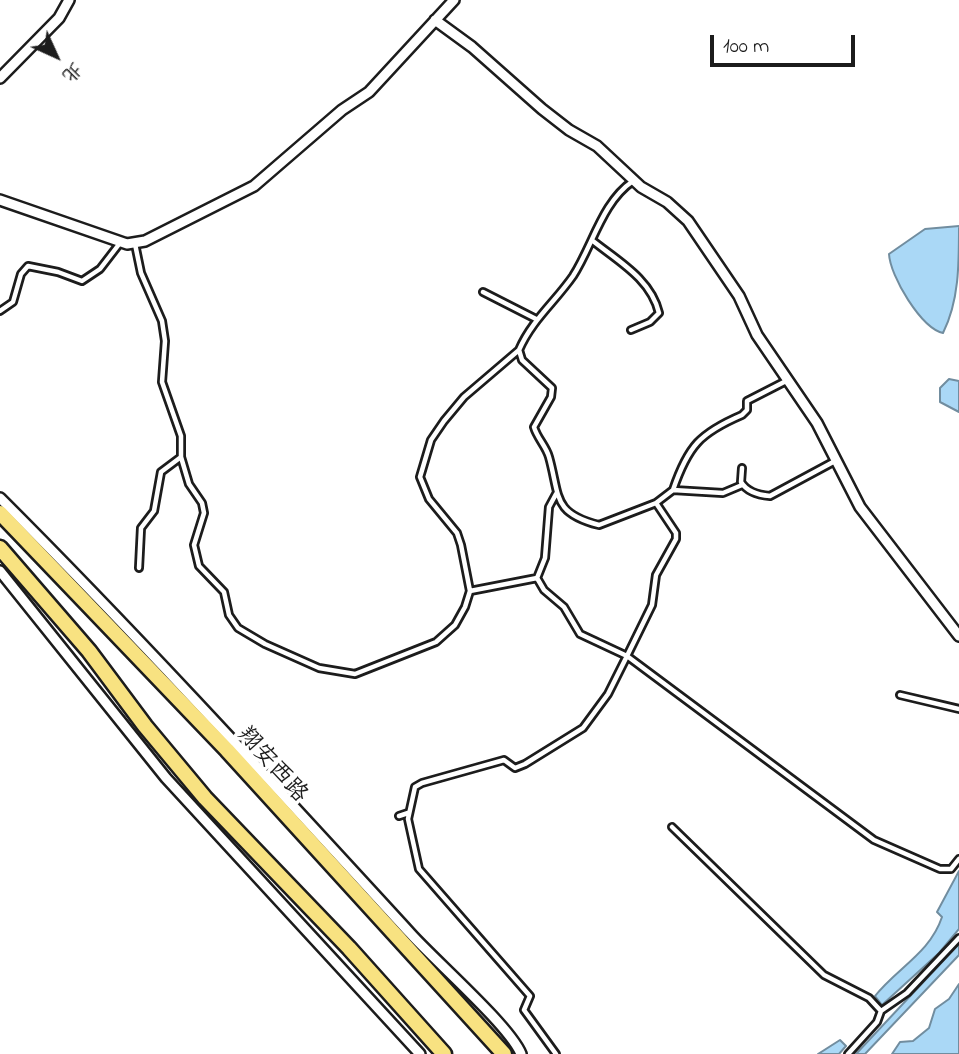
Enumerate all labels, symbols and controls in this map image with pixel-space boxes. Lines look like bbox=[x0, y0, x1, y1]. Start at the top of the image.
north arrow bbox=[21, 21, 91, 91]
scale bar bbox=[714, 21, 859, 65]
text: 100 m bbox=[723, 32, 769, 62]
text: 北 bbox=[55, 55, 87, 87]
street label: 翔安西路 bbox=[230, 723, 312, 809]

